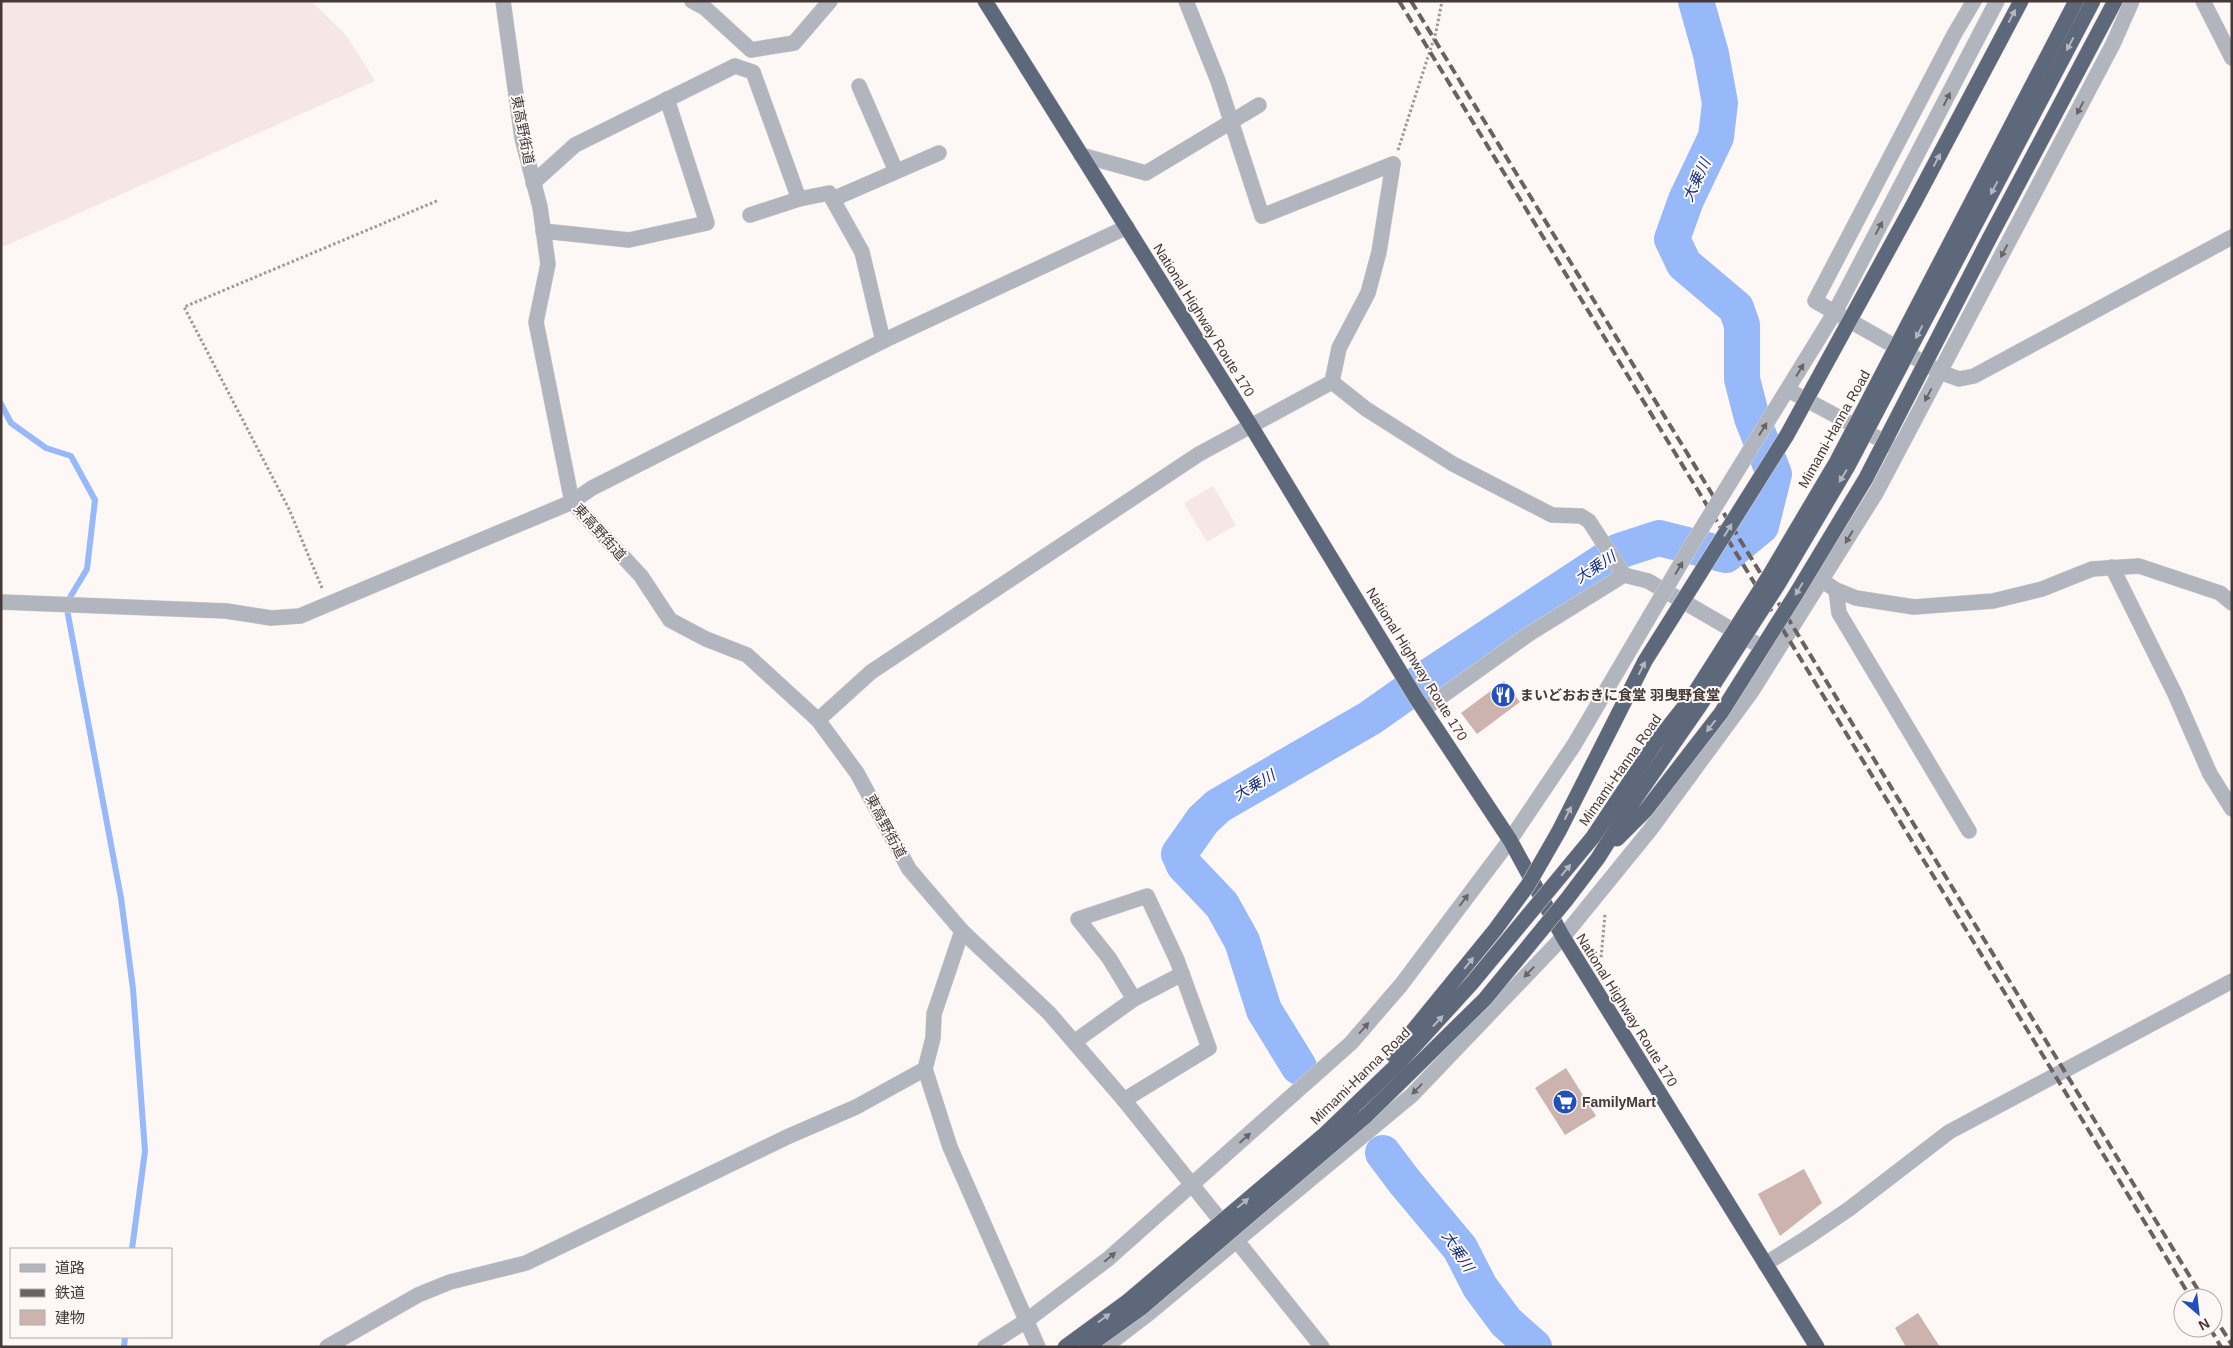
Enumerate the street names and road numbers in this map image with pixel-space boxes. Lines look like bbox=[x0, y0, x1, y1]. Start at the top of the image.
street label: 東高野街道 bbox=[508, 94, 538, 166]
street label: National Highway Route 170 bbox=[1150, 241, 1258, 400]
street label: Mimami-Hanna Road bbox=[1795, 367, 1873, 491]
street label: 東高野街道 bbox=[571, 501, 629, 563]
street label: National Highway Route 170 bbox=[1363, 585, 1471, 744]
street label: Mimami-Hanna Road bbox=[1576, 711, 1664, 829]
street label: 東高野街道 bbox=[863, 791, 909, 861]
street label: National Highway Route 170 bbox=[1573, 931, 1681, 1090]
street label: Mimami-Hanna Road bbox=[1307, 1024, 1413, 1128]

